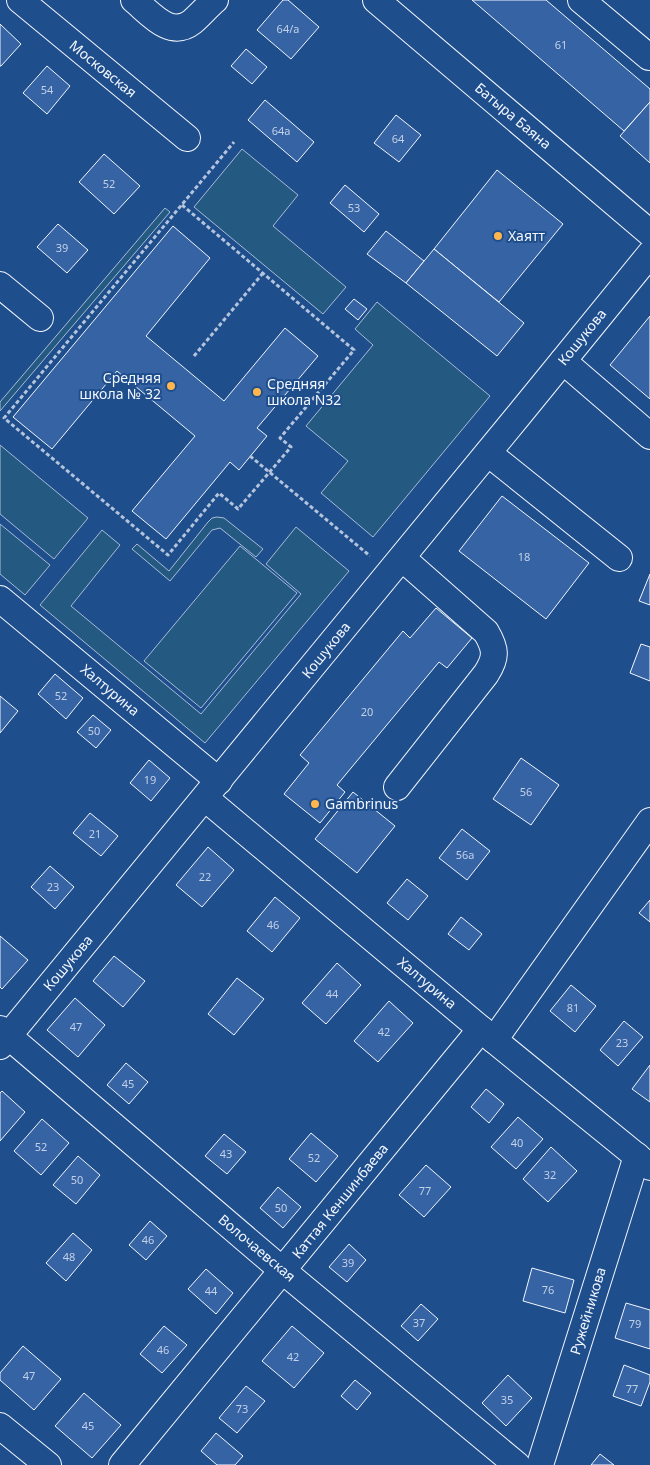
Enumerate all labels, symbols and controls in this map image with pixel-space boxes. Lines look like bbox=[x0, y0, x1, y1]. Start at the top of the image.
house number: 64/а bbox=[277, 21, 299, 36]
street label: Московская bbox=[66, 36, 141, 102]
house number: 61 bbox=[555, 37, 567, 52]
street label: Батыра Баяна bbox=[471, 78, 555, 153]
house number: 54 bbox=[41, 82, 54, 97]
house number: 64а bbox=[272, 123, 290, 138]
house number: 64 bbox=[392, 131, 405, 146]
house number: 52 bbox=[103, 176, 115, 191]
house number: 53 bbox=[348, 200, 360, 215]
place label: Хаятт bbox=[508, 226, 545, 245]
marker: Хаятт bbox=[492, 230, 504, 242]
house number: 39 bbox=[56, 240, 68, 255]
street label: Кошукова bbox=[553, 304, 610, 369]
place label: Средняя школа № 32 bbox=[79, 368, 161, 403]
place label: Средняя школа N32 bbox=[267, 374, 341, 409]
marker: Средняя школа № 32 bbox=[165, 380, 177, 392]
marker: Средняя школа N32 bbox=[251, 386, 263, 398]
house number: 18 bbox=[518, 549, 530, 564]
street label: Кошукова bbox=[297, 617, 354, 682]
street label: Халтурина bbox=[77, 659, 144, 720]
house number: 52 bbox=[55, 688, 67, 703]
house number: 20 bbox=[361, 704, 373, 719]
house number: 50 bbox=[88, 723, 100, 738]
house number: 19 bbox=[144, 772, 156, 787]
house number: 56 bbox=[520, 784, 532, 799]
place label: Gambrinus bbox=[325, 794, 398, 813]
marker: Gambrinus bbox=[309, 798, 321, 810]
house number: 21 bbox=[89, 826, 101, 841]
house number: 56а bbox=[456, 847, 474, 862]
house number: 22 bbox=[199, 869, 211, 884]
house number: 23 bbox=[47, 879, 59, 894]
house number: 46 bbox=[267, 917, 279, 932]
street label: Кошукова bbox=[39, 931, 97, 995]
street label: Халтурина bbox=[394, 952, 461, 1013]
house number: 44 bbox=[326, 986, 339, 1001]
house number: 81 bbox=[567, 1000, 579, 1015]
house number: 47 bbox=[70, 1019, 82, 1034]
house number: 42 bbox=[378, 1024, 390, 1039]
house number: 23 bbox=[616, 1035, 628, 1050]
house number: 45 bbox=[122, 1076, 134, 1091]
house number: 40 bbox=[511, 1135, 523, 1150]
house number: 52 bbox=[35, 1139, 47, 1154]
street label: Каттая Кеншинбаева bbox=[287, 1139, 392, 1262]
house number: 43 bbox=[220, 1146, 232, 1161]
house number: 52 bbox=[308, 1150, 320, 1165]
house number: 32 bbox=[544, 1167, 556, 1182]
house number: 50 bbox=[71, 1172, 83, 1187]
house number: 77 bbox=[419, 1183, 431, 1198]
house number: 50 bbox=[275, 1200, 287, 1215]
street label: Волочаевская bbox=[215, 1210, 300, 1286]
house number: 46 bbox=[142, 1232, 154, 1247]
house number: 48 bbox=[63, 1249, 75, 1264]
house number: 39 bbox=[342, 1255, 354, 1270]
street label: Ружейникова bbox=[565, 1265, 610, 1357]
house number: 76 bbox=[542, 1282, 554, 1297]
house number: 44 bbox=[205, 1283, 218, 1298]
house number: 37 bbox=[413, 1315, 425, 1330]
house number: 79 bbox=[629, 1316, 641, 1331]
house number: 46 bbox=[157, 1342, 169, 1357]
house number: 42 bbox=[287, 1349, 299, 1364]
house number: 47 bbox=[23, 1368, 35, 1383]
house number: 77 bbox=[626, 1381, 638, 1396]
house number: 35 bbox=[501, 1392, 513, 1407]
house number: 73 bbox=[236, 1401, 248, 1416]
house number: 45 bbox=[82, 1418, 94, 1433]

